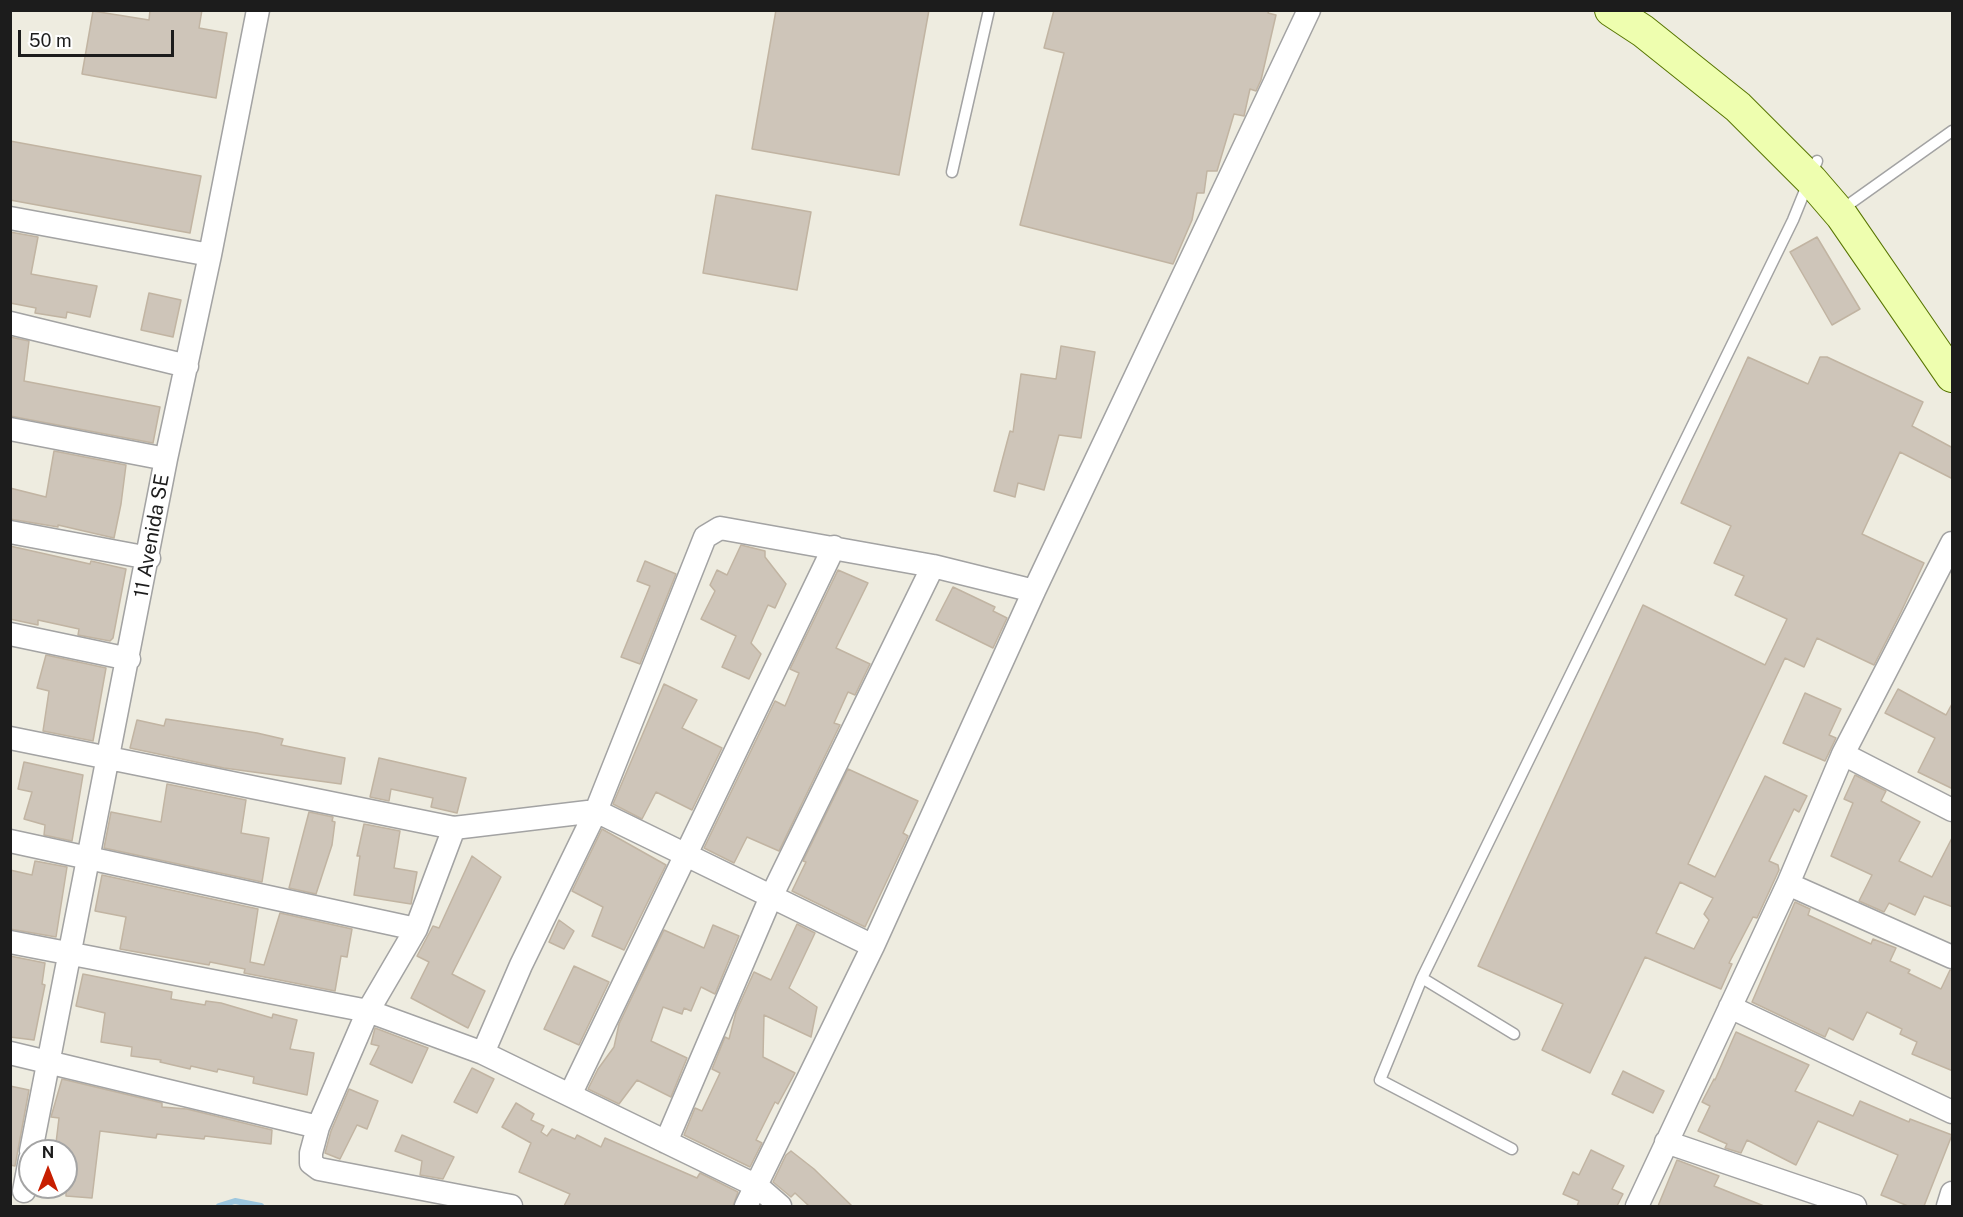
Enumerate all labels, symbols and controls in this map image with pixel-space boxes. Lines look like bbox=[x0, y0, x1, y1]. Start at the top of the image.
scale bar bbox=[21, 18, 177, 56]
text: 50 m bbox=[29, 30, 72, 51]
street label: 11 Avenida SE bbox=[129, 472, 175, 600]
north arrow bbox=[18, 1139, 78, 1199]
text: N bbox=[42, 1143, 54, 1162]

